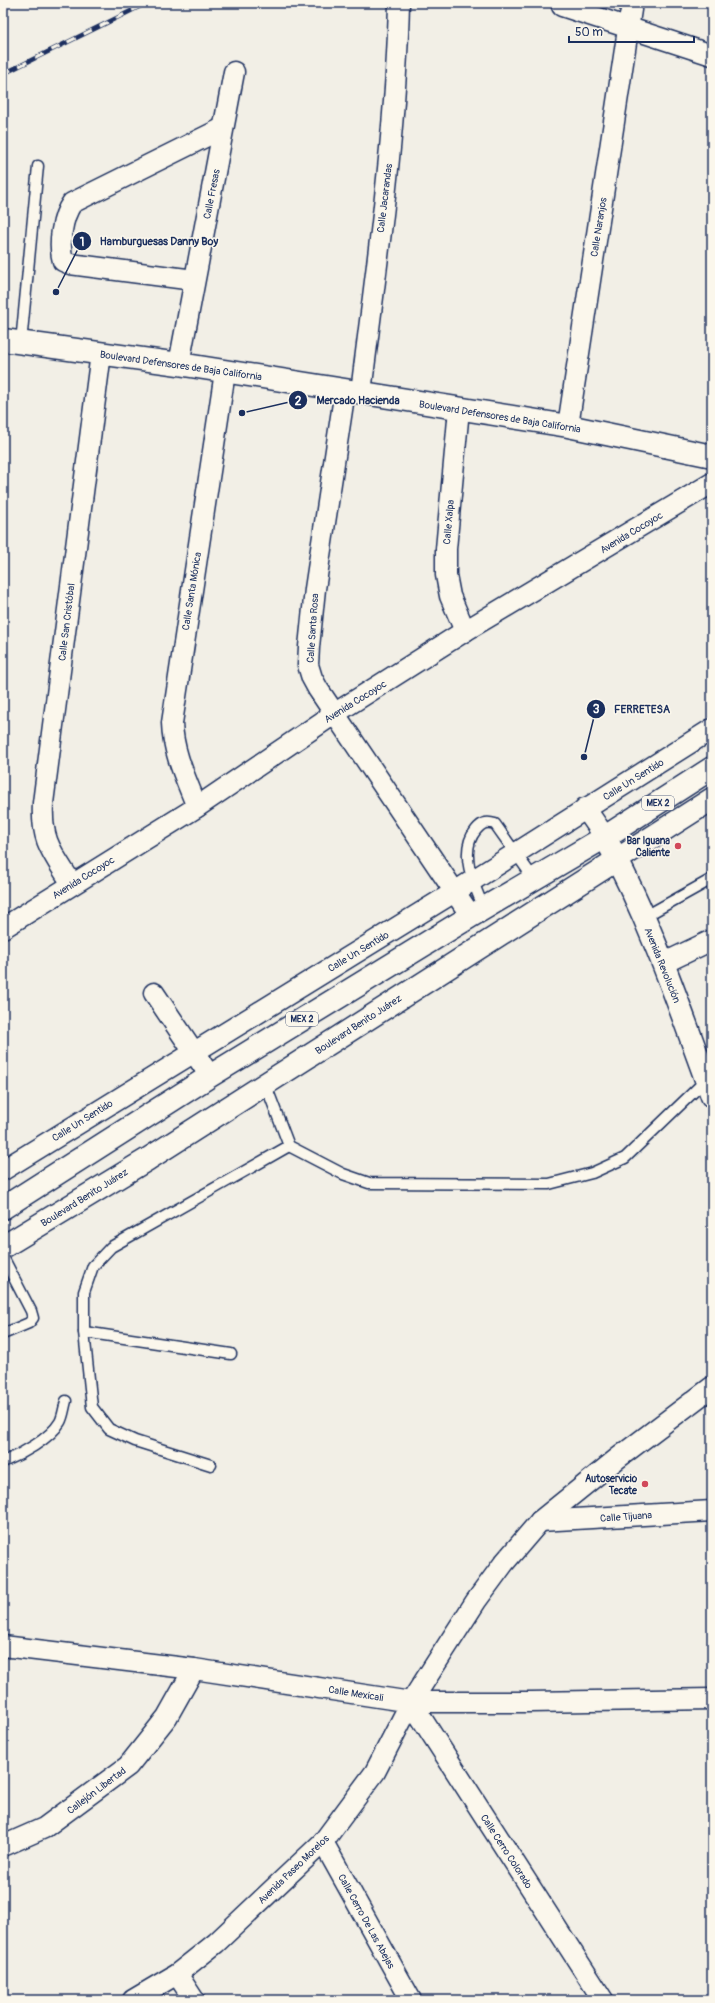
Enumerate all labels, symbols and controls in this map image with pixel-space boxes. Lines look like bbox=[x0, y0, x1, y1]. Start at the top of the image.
scale bar bbox=[569, 18, 694, 44]
text: 50 m bbox=[575, 25, 603, 40]
street label: Calle Jacarandas bbox=[375, 162, 395, 233]
street label: Calle Fresas bbox=[201, 168, 223, 220]
street label: Calle Naranjos bbox=[588, 196, 610, 258]
callout: Hamburguesas Danny Boy bbox=[72, 230, 226, 253]
text: 1 bbox=[80, 235, 84, 250]
text: Hamburguesas Danny Boy bbox=[100, 235, 218, 248]
street label: Boulevard Defensores de Baja California bbox=[99, 349, 263, 383]
callout: Mercado Hacienda bbox=[288, 389, 407, 412]
text: 2 bbox=[295, 394, 302, 409]
text: Mercado Hacienda bbox=[317, 394, 400, 407]
street label: Boulevard Defensores de Baja California bbox=[418, 398, 582, 436]
street label: Calle Xalpa bbox=[441, 499, 457, 545]
street label: Avenida Cocoyoc bbox=[598, 509, 665, 556]
street label: Calle Santa Mónica bbox=[180, 551, 204, 631]
street label: Calle San Cristóbal bbox=[56, 583, 78, 662]
street label: Calle Santa Rosa bbox=[305, 593, 321, 663]
street label: Avenida Cocoyoc bbox=[322, 678, 389, 726]
callout: FERRETESA bbox=[586, 698, 678, 721]
text: 3 bbox=[593, 702, 600, 717]
text: FERRETESA bbox=[614, 703, 671, 716]
street label: Calle Un Sentido bbox=[601, 756, 667, 803]
road number: MEX 2 bbox=[642, 796, 674, 810]
place label: Bar Iguana Caliente bbox=[626, 835, 671, 859]
marker: Bar Iguana Caliente bbox=[673, 841, 683, 851]
street label: Avenida Cocoyoc bbox=[50, 854, 117, 902]
street label: Avenida Revolución bbox=[641, 926, 683, 1005]
street label: Calle Un Sentido bbox=[326, 929, 392, 975]
street label: Boulevard Benito Juárez bbox=[313, 992, 404, 1057]
road number: MEX 2 bbox=[286, 1012, 318, 1026]
street label: Calle Un Sentido bbox=[50, 1097, 116, 1144]
street label: Boulevard Benito Juárez bbox=[39, 1166, 130, 1230]
place label: Autoservicio Tecate bbox=[585, 1473, 638, 1497]
marker: Autoservicio Tecate bbox=[640, 1479, 650, 1489]
street label: Calle Tijuana bbox=[600, 1509, 653, 1525]
street label: Calle Mexicali bbox=[328, 1684, 384, 1704]
street label: Callejón Libertad bbox=[65, 1765, 128, 1817]
street label: Calle Cerro Colorado bbox=[478, 1812, 535, 1891]
street label: Avenida Paseo Morelos bbox=[256, 1832, 332, 1907]
street label: Calle Cerro De Las Abejas bbox=[335, 1872, 397, 1971]

